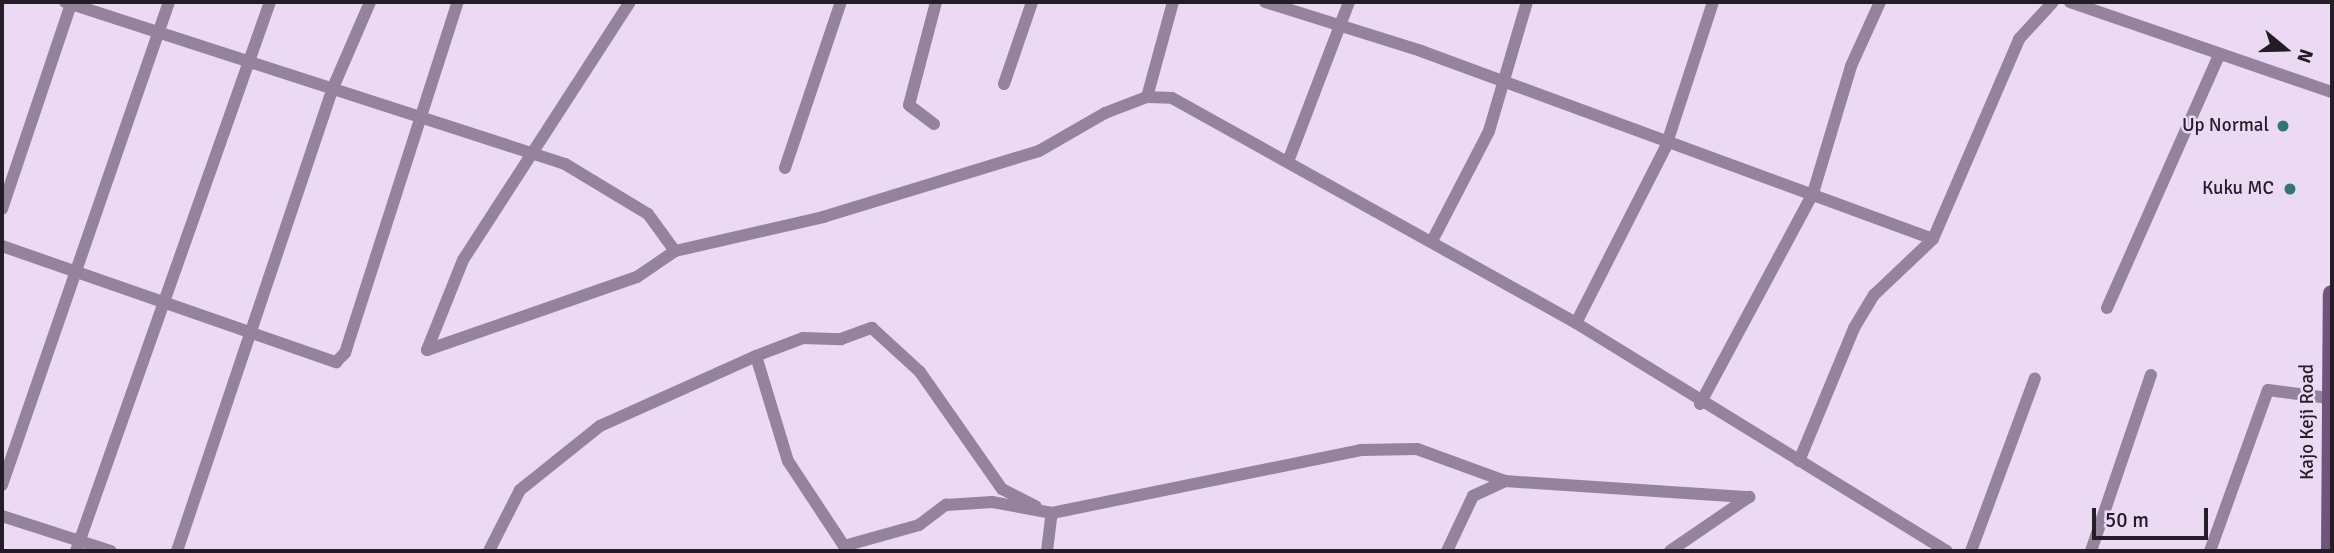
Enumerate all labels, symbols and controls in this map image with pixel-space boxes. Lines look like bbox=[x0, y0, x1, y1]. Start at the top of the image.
north arrow bbox=[2250, 14, 2320, 84]
text: N bbox=[2291, 46, 2318, 66]
place label: Up Normal bbox=[2182, 115, 2269, 137]
marker: Up Normal bbox=[2275, 118, 2291, 134]
place label: Kuku MC bbox=[2202, 178, 2274, 200]
marker: Kuku MC bbox=[2280, 179, 2300, 199]
street label: Kajo Keji Road bbox=[2297, 364, 2319, 480]
scale bar bbox=[2096, 494, 2212, 538]
text: 50 m bbox=[2105, 507, 2149, 533]

